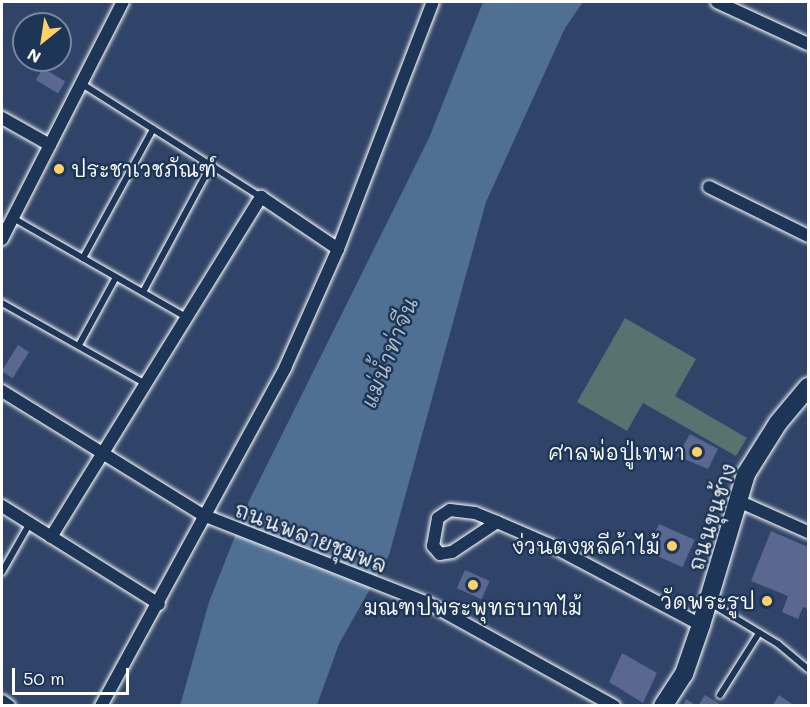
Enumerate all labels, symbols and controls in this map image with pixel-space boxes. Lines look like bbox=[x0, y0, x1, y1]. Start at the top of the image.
north arrow bbox=[12, 12, 72, 72]
text: N bbox=[23, 44, 44, 68]
place label: ประชาเวชภัณฑ์ bbox=[71, 156, 216, 182]
marker: ประชาเวชภัณฑ์ bbox=[52, 162, 66, 176]
water label: แม่น้ำท่าจีน bbox=[355, 293, 423, 411]
place label: ศาลพ่อปู่เทพา bbox=[548, 439, 685, 465]
marker: ศาลพ่อปู่เทพา bbox=[690, 445, 704, 459]
street label: ถนนขุนช้าง bbox=[683, 460, 741, 574]
street label: ถนนพลายชุมพล bbox=[231, 496, 391, 578]
place label: ง่วนตงหลีค้าไม้ bbox=[512, 533, 660, 559]
marker: ง่วนตงหลีค้าไม้ bbox=[665, 539, 679, 553]
marker: มณฑปพระพุทธบาทไม้ bbox=[466, 578, 480, 592]
place label: วัดพระรูป bbox=[661, 588, 755, 614]
place label: มณฑปพระพุทธบาทไม้ bbox=[364, 594, 582, 620]
marker: วัดพระรูป bbox=[760, 594, 774, 608]
scale bar bbox=[15, 656, 132, 694]
text: 50 m bbox=[23, 666, 65, 690]

